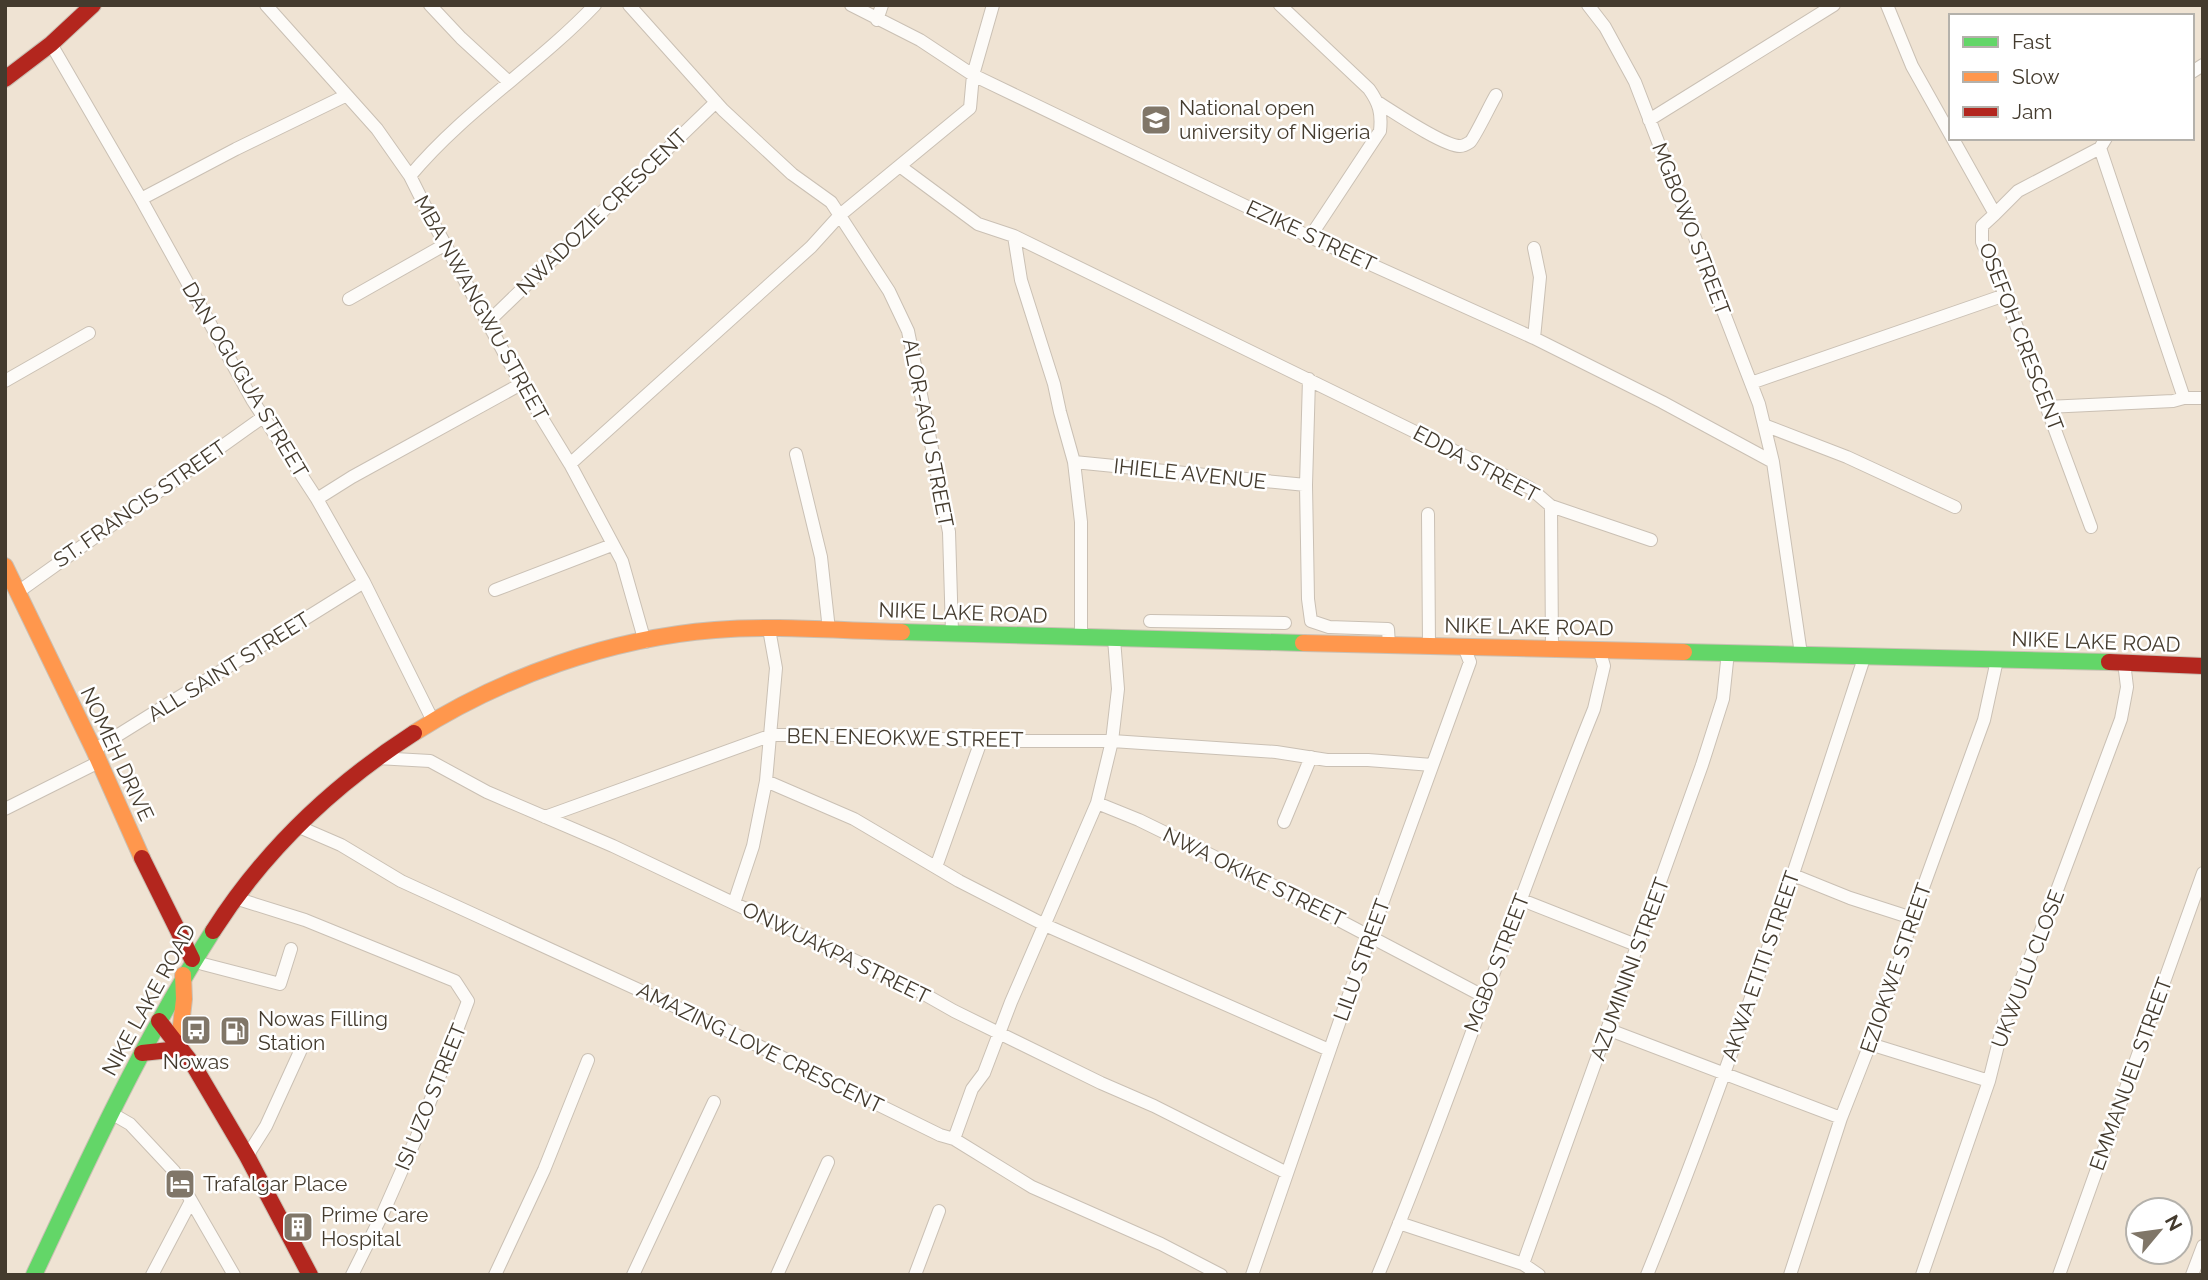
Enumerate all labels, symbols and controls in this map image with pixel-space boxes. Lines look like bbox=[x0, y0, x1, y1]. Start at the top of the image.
legend bbox=[1949, 14, 2194, 140]
text: Fast bbox=[2012, 29, 2052, 54]
text: Slow bbox=[2012, 64, 2060, 89]
place label: National open university of Nigeria bbox=[1179, 95, 1370, 144]
text: Jam bbox=[2012, 99, 2053, 124]
school or university icon: National open university of Nigeria bbox=[1139, 103, 1173, 137]
street label: NWADOZIE CRESCENT bbox=[511, 123, 692, 300]
street label: MGBOWO STREET bbox=[1647, 139, 1736, 319]
street label: MBA NWANGWU STREET bbox=[409, 191, 554, 425]
street label: EZIKE STREET bbox=[1242, 195, 1380, 277]
street label: OSEFOH CRESCENT bbox=[1974, 239, 2069, 435]
street label: DAN OGUGUA STREET bbox=[177, 277, 314, 482]
street label: ALOR-AGU STREET bbox=[898, 336, 959, 530]
street label: EDDA STREET bbox=[1409, 420, 1544, 507]
street label: ST. FRANCIS STREET bbox=[49, 434, 231, 573]
street label: IHIELE AVENUE bbox=[1113, 453, 1268, 494]
street label: NIKE LAKE ROAD bbox=[878, 597, 1048, 628]
street label: ALL SAINT STREET bbox=[143, 606, 315, 727]
street label: NIKE LAKE ROAD bbox=[1444, 613, 1614, 640]
street label: NIKE LAKE ROAD bbox=[2011, 626, 2181, 657]
street label: NOMEH DRIVE bbox=[75, 683, 159, 825]
street label: BEN ENEOKWE STREET bbox=[786, 723, 1024, 752]
street label: NWA OKIKE STREET bbox=[1159, 822, 1350, 932]
street label: AKWA ETITI STREET bbox=[1716, 867, 1805, 1064]
street label: AZUMININI STREET bbox=[1585, 874, 1674, 1064]
street label: EZIOKWE STREET bbox=[1855, 879, 1936, 1056]
street label: UKWULU CLOSE bbox=[1986, 886, 2069, 1051]
street label: MGBO STREET bbox=[1459, 890, 1534, 1036]
street label: LILU STREET bbox=[1328, 895, 1395, 1024]
street label: ONWUAKPA STREET bbox=[738, 896, 934, 1009]
street label: NIKE LAKE ROAD bbox=[97, 920, 201, 1080]
street label: EMMANUEL STREET bbox=[2084, 974, 2177, 1174]
street label: AMAZING LOVE CRESCENT bbox=[633, 977, 888, 1118]
place label: Nowas Filling Station bbox=[258, 1006, 388, 1055]
bus stop icon: Nowas bbox=[179, 1013, 213, 1047]
fuel station icon: Nowas Filling Station bbox=[218, 1014, 252, 1048]
street label: ISI UZO STREET bbox=[390, 1020, 471, 1174]
place label: Nowas bbox=[163, 1049, 229, 1074]
hotel icon: Trafalgar Place bbox=[163, 1167, 197, 1201]
place label: Trafalgar Place bbox=[203, 1171, 347, 1196]
north arrow bbox=[2124, 1196, 2194, 1266]
place label: Prime Care Hospital bbox=[321, 1202, 428, 1251]
building icon: Prime Care Hospital bbox=[281, 1210, 315, 1244]
text: N bbox=[2161, 1211, 2187, 1234]

